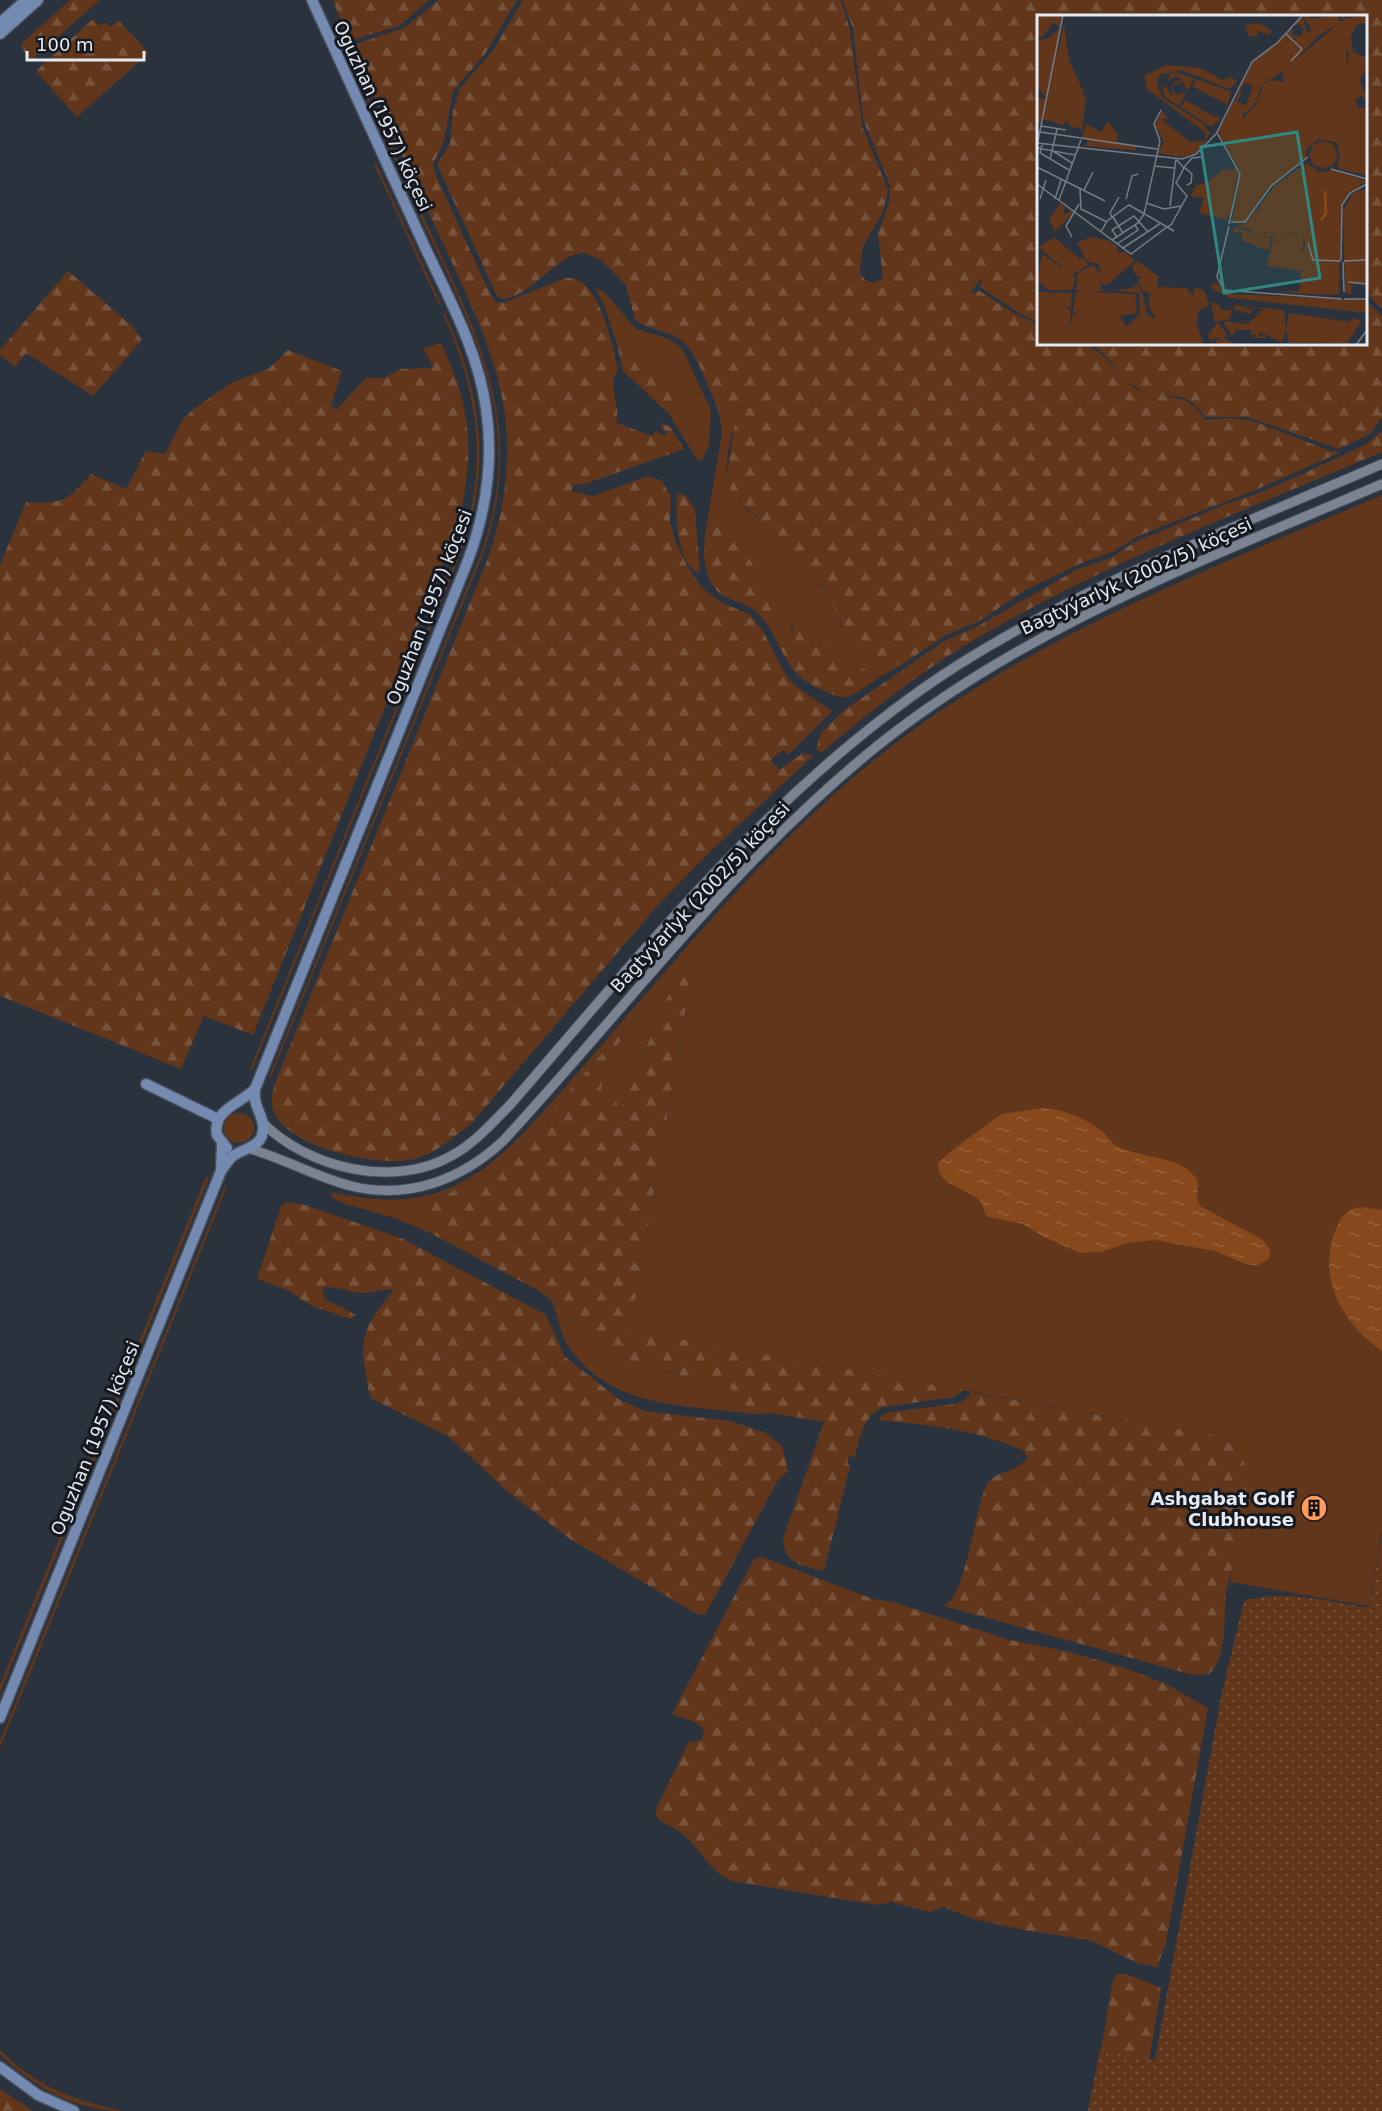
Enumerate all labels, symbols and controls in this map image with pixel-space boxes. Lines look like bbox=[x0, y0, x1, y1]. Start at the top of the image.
inset map bbox=[1037, 15, 1367, 345]
street label: Oguzhan (1957) köçesi bbox=[330, 17, 436, 215]
scale bar bbox=[27, 24, 144, 62]
text: 100 m bbox=[36, 34, 94, 55]
street label: Oguzhan (1957) köçesi bbox=[382, 506, 476, 708]
street label: Bagtyýarlyk (2002/5) köçesi bbox=[1017, 513, 1255, 639]
street label: Bagtyýarlyk (2002/5) köçesi bbox=[606, 797, 794, 997]
street label: Oguzhan (1957) köçesi bbox=[46, 1338, 144, 1538]
place label: Ashgabat Golf Clubhouse bbox=[1150, 1488, 1294, 1530]
building icon: Ashgabat Golf Clubhouse bbox=[1299, 1493, 1329, 1523]

